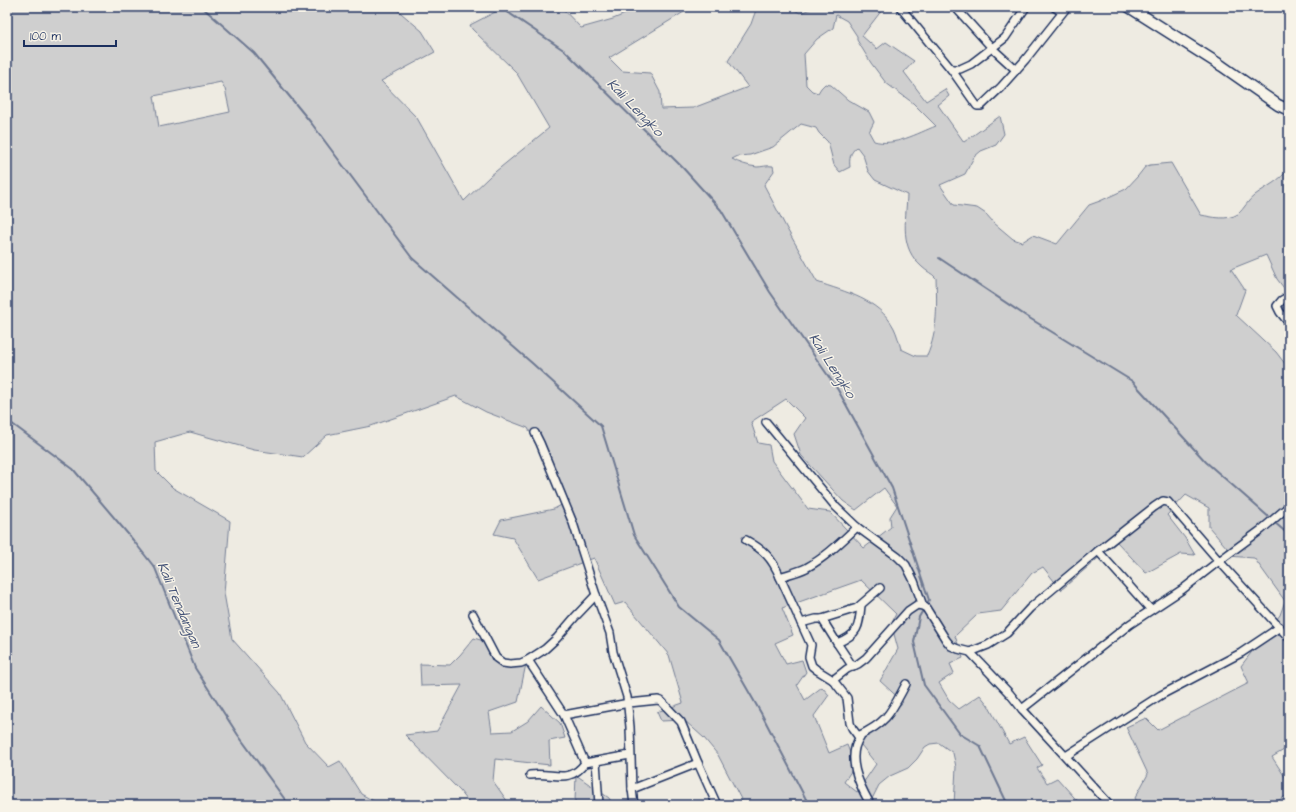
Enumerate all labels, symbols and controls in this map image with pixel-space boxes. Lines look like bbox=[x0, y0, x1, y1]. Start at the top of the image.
scale bar bbox=[24, 22, 116, 48]
text: 100 m bbox=[30, 28, 61, 45]
water label: Kali Lengko bbox=[602, 75, 668, 142]
water label: Kali Lengko bbox=[804, 330, 861, 403]
water label: Kali Tendangan bbox=[152, 559, 206, 652]

